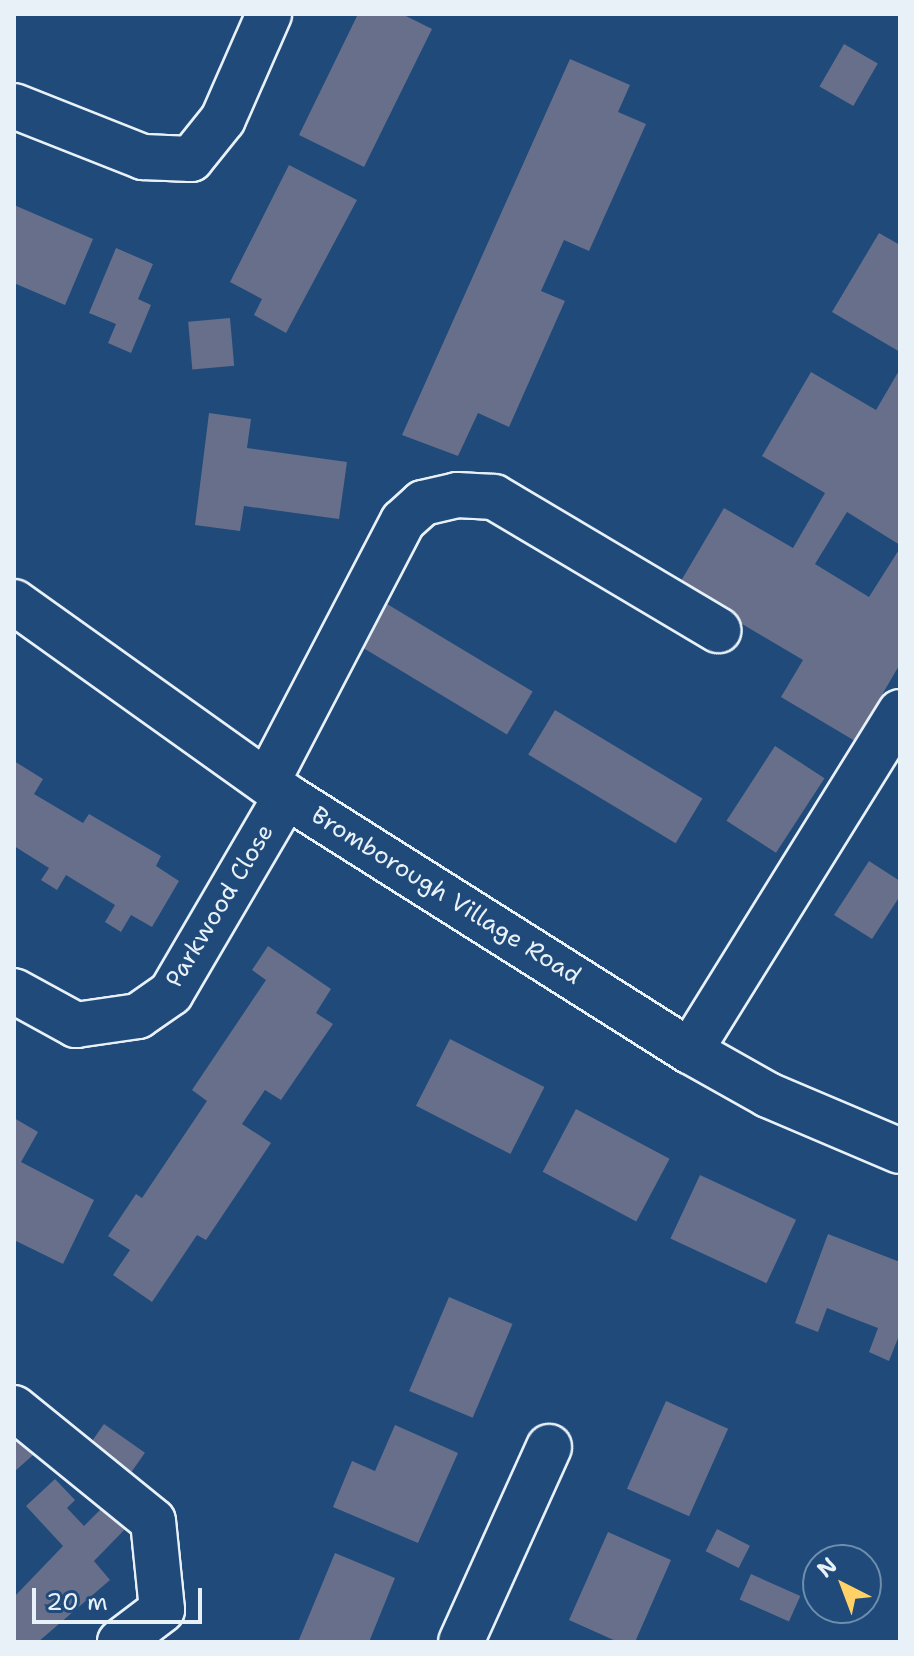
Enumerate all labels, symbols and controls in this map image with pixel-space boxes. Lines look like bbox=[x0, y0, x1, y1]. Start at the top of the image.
street label: Bromborough Village Road bbox=[306, 801, 586, 991]
street label: Parkwood Close bbox=[160, 819, 280, 993]
north arrow bbox=[802, 1544, 882, 1624]
text: N bbox=[811, 1551, 843, 1584]
scale bar bbox=[36, 1572, 206, 1622]
text: 20 m bbox=[46, 1586, 108, 1618]

